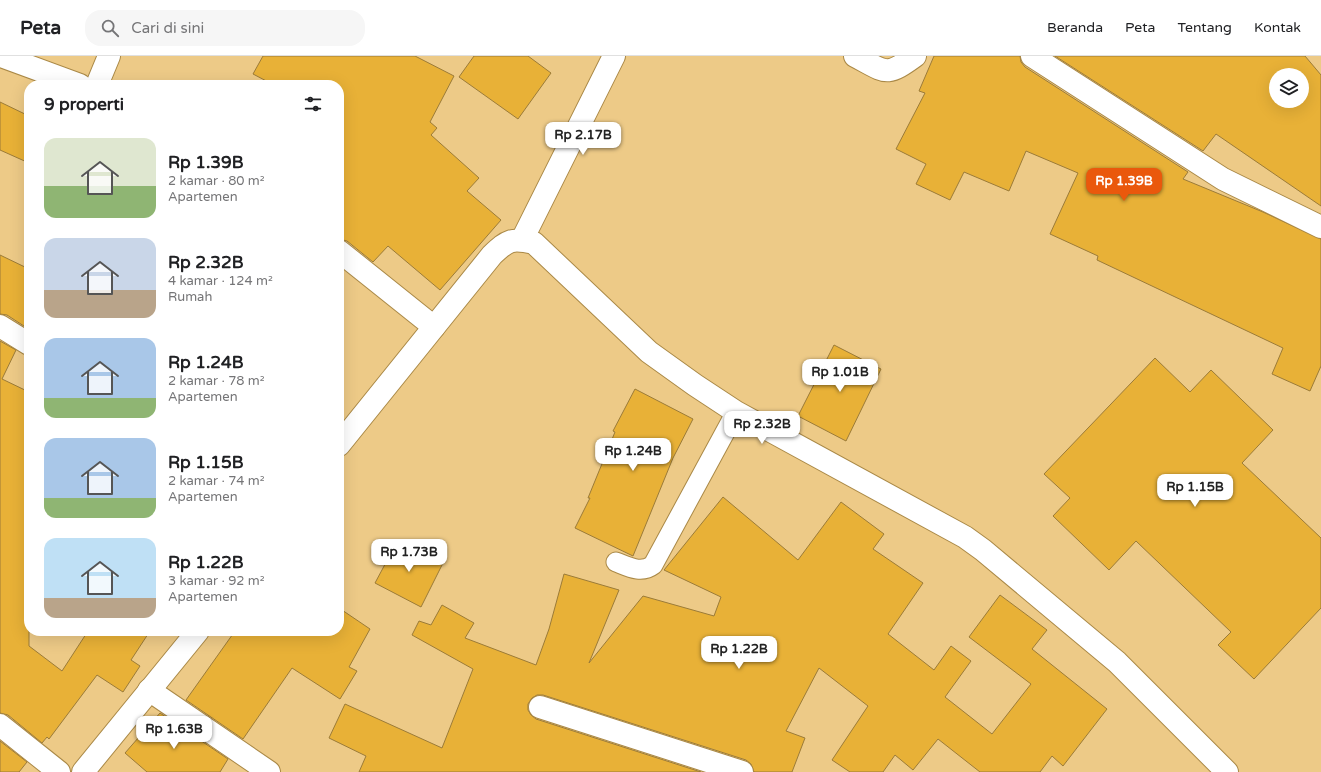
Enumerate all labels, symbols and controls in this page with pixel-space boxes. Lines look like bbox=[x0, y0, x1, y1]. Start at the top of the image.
search box bbox=[85, 10, 365, 46]
text: Peta bbox=[20, 17, 61, 39]
icon: search bbox=[99, 17, 121, 39]
text: Cari di sini bbox=[131, 19, 204, 37]
text: Beranda bbox=[1047, 19, 1103, 36]
text: Peta bbox=[1125, 19, 1155, 36]
text: Tentang bbox=[1177, 19, 1232, 36]
text: Kontak bbox=[1254, 19, 1301, 36]
map controls bbox=[1269, 68, 1309, 108]
button: layers bbox=[1269, 68, 1309, 108]
icon: filters bbox=[302, 93, 324, 115]
text: 9 properti bbox=[44, 94, 124, 115]
pin: Rp 2.17B bbox=[542, 122, 624, 156]
text: Rp 2.17B bbox=[554, 127, 612, 143]
text: Rp 1.39B bbox=[168, 152, 243, 173]
icon: home bbox=[76, 154, 124, 202]
pin: Rp 1.39B bbox=[1083, 168, 1165, 202]
text: 2 kamar · 80 m² bbox=[168, 173, 265, 189]
text: Rp 1.39B bbox=[1095, 173, 1153, 189]
text: Apartemen bbox=[168, 189, 238, 205]
text: Rp 2.32B bbox=[168, 252, 243, 273]
icon: home bbox=[76, 254, 124, 302]
text: 4 kamar · 124 m² bbox=[168, 273, 273, 289]
text: Rumah bbox=[168, 289, 212, 305]
text: Rp 1.24B bbox=[168, 352, 243, 373]
icon: home bbox=[76, 354, 124, 402]
pin: Rp 1.01B bbox=[799, 359, 881, 393]
text: Rp 1.01B bbox=[811, 364, 869, 380]
text: 2 kamar · 78 m² bbox=[168, 373, 265, 389]
text: Apartemen bbox=[168, 389, 238, 405]
pin: Rp 2.32B bbox=[721, 411, 803, 445]
text: Rp 2.32B bbox=[733, 416, 791, 432]
pin: Rp 1.24B bbox=[592, 438, 674, 472]
text: Rp 1.24B bbox=[604, 443, 662, 459]
text: Rp 1.15B bbox=[168, 452, 243, 473]
icon: home bbox=[76, 454, 124, 502]
text: 2 kamar · 74 m² bbox=[168, 473, 265, 489]
pin: Rp 1.15B bbox=[1154, 474, 1236, 508]
text: Rp 1.15B bbox=[1166, 479, 1224, 495]
text: Apartemen bbox=[168, 489, 238, 505]
pin: Rp 1.73B bbox=[368, 539, 450, 573]
text: Rp 1.73B bbox=[380, 544, 438, 560]
text: Rp 1.22B bbox=[168, 552, 243, 573]
icon: home bbox=[76, 554, 124, 602]
text: 3 kamar · 92 m² bbox=[168, 573, 265, 589]
text: Apartemen bbox=[168, 589, 238, 605]
pin: Rp 1.22B bbox=[698, 636, 780, 670]
text: Rp 1.22B bbox=[710, 641, 768, 657]
pin: Rp 1.63B bbox=[133, 716, 215, 750]
text: Rp 1.63B bbox=[145, 721, 203, 737]

